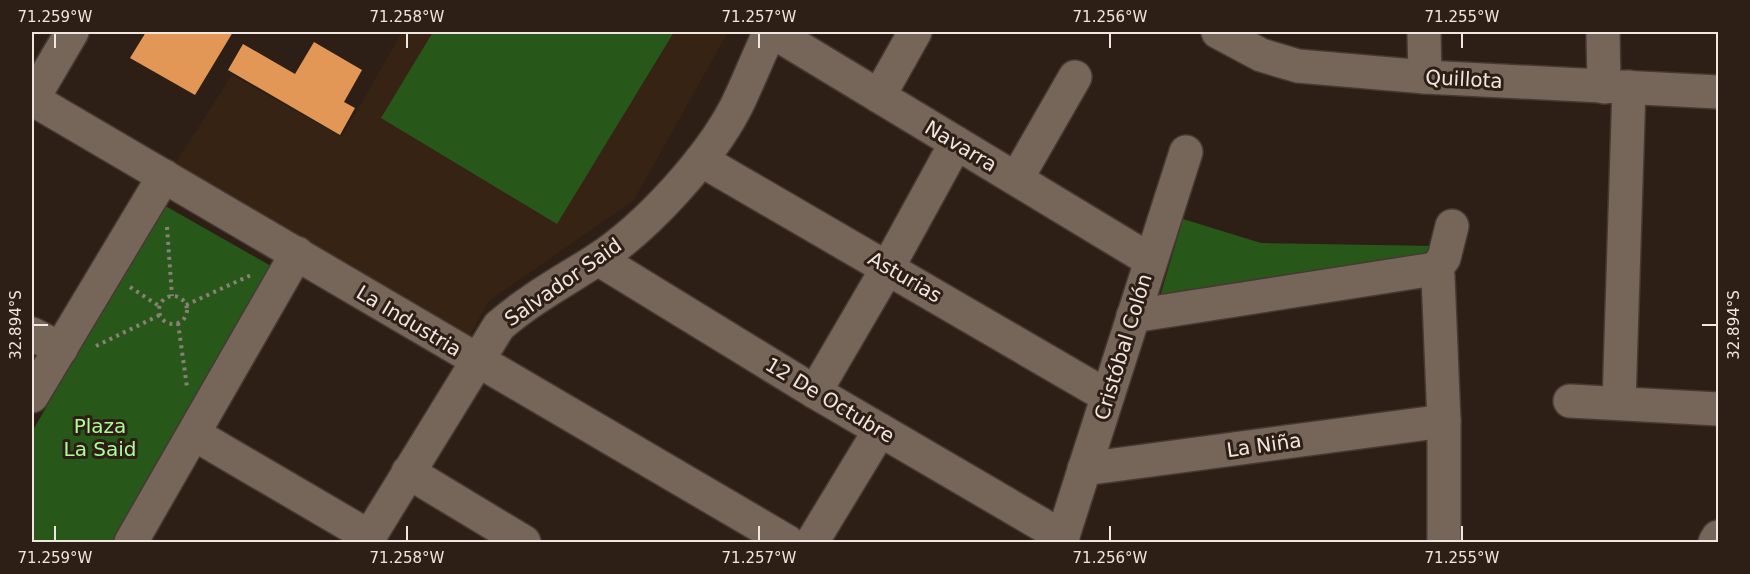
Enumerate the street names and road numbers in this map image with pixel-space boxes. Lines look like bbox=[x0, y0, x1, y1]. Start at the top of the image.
street label: Quillota bbox=[1425, 65, 1503, 93]
street label: Navarra bbox=[921, 115, 1001, 177]
street label: Salvador Said bbox=[500, 233, 626, 331]
street label: Asturias bbox=[864, 246, 946, 308]
street label: Cristóbal Colón bbox=[1089, 271, 1157, 423]
street label: La Industria bbox=[352, 280, 466, 362]
street label: 12 De Octubre bbox=[761, 352, 899, 448]
street label: La Niña bbox=[1225, 428, 1303, 462]

